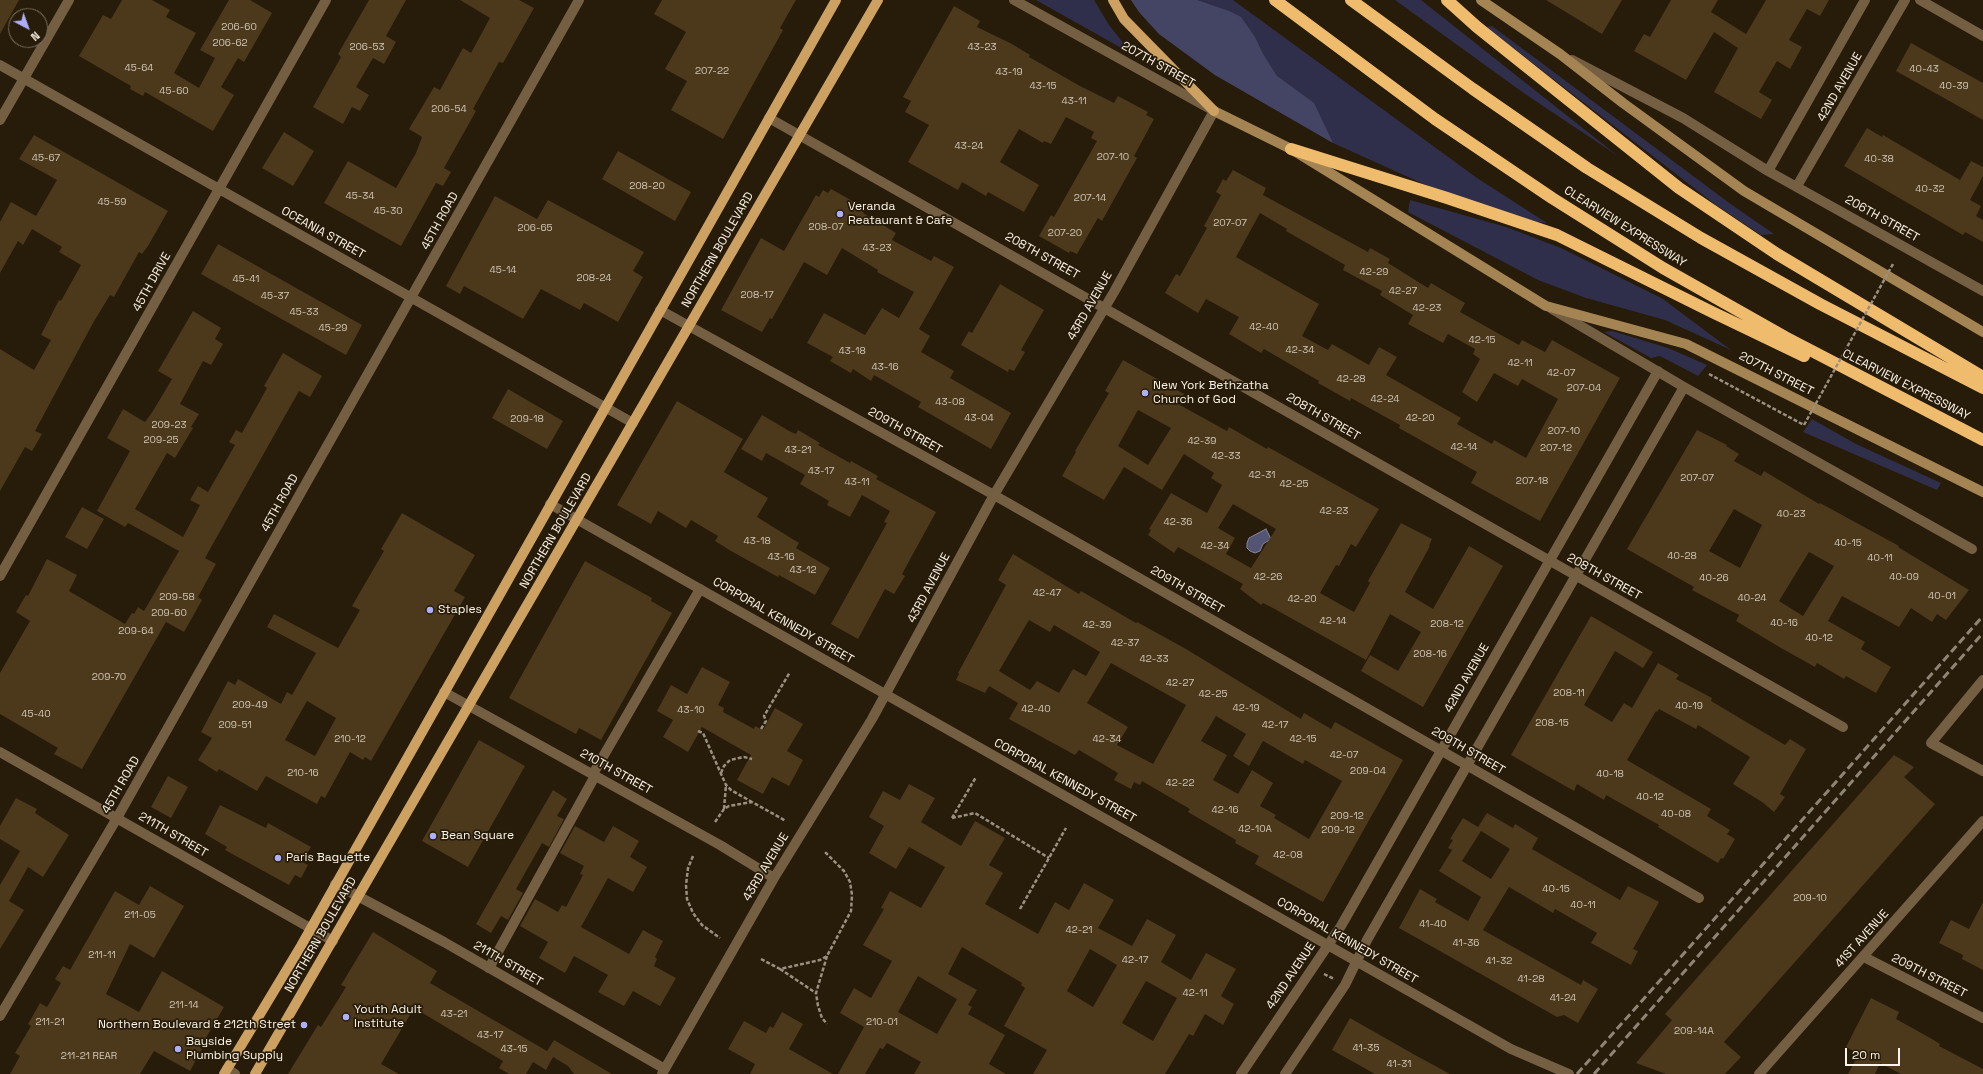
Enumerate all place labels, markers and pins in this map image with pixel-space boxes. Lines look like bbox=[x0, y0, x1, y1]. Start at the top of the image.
place label: Veranda Reataurant & Cafe bbox=[848, 200, 952, 228]
marker: Veranda Reataurant & Cafe bbox=[835, 209, 845, 219]
place label: New York Bethzatha Church of God bbox=[1153, 379, 1269, 407]
marker: New York Bethzatha Church of God bbox=[1140, 388, 1150, 398]
place label: Staples bbox=[438, 603, 482, 617]
marker: Staples bbox=[425, 605, 435, 615]
place label: Bean Square bbox=[441, 829, 514, 843]
marker: Bean Square bbox=[428, 831, 438, 841]
place label: Paris Baguette bbox=[286, 851, 370, 865]
marker: Paris Baguette bbox=[273, 853, 283, 863]
place label: Youth Adult Institute bbox=[354, 1003, 422, 1031]
marker: Youth Adult Institute bbox=[341, 1012, 351, 1022]
place label: Northern Boulevard & 212th Street bbox=[98, 1018, 296, 1032]
marker: Northern Boulevard & 212th Street bbox=[299, 1020, 309, 1030]
place label: Bayside Plumbing Supply bbox=[186, 1035, 283, 1063]
marker: Bayside Plumbing Supply bbox=[173, 1044, 183, 1054]

